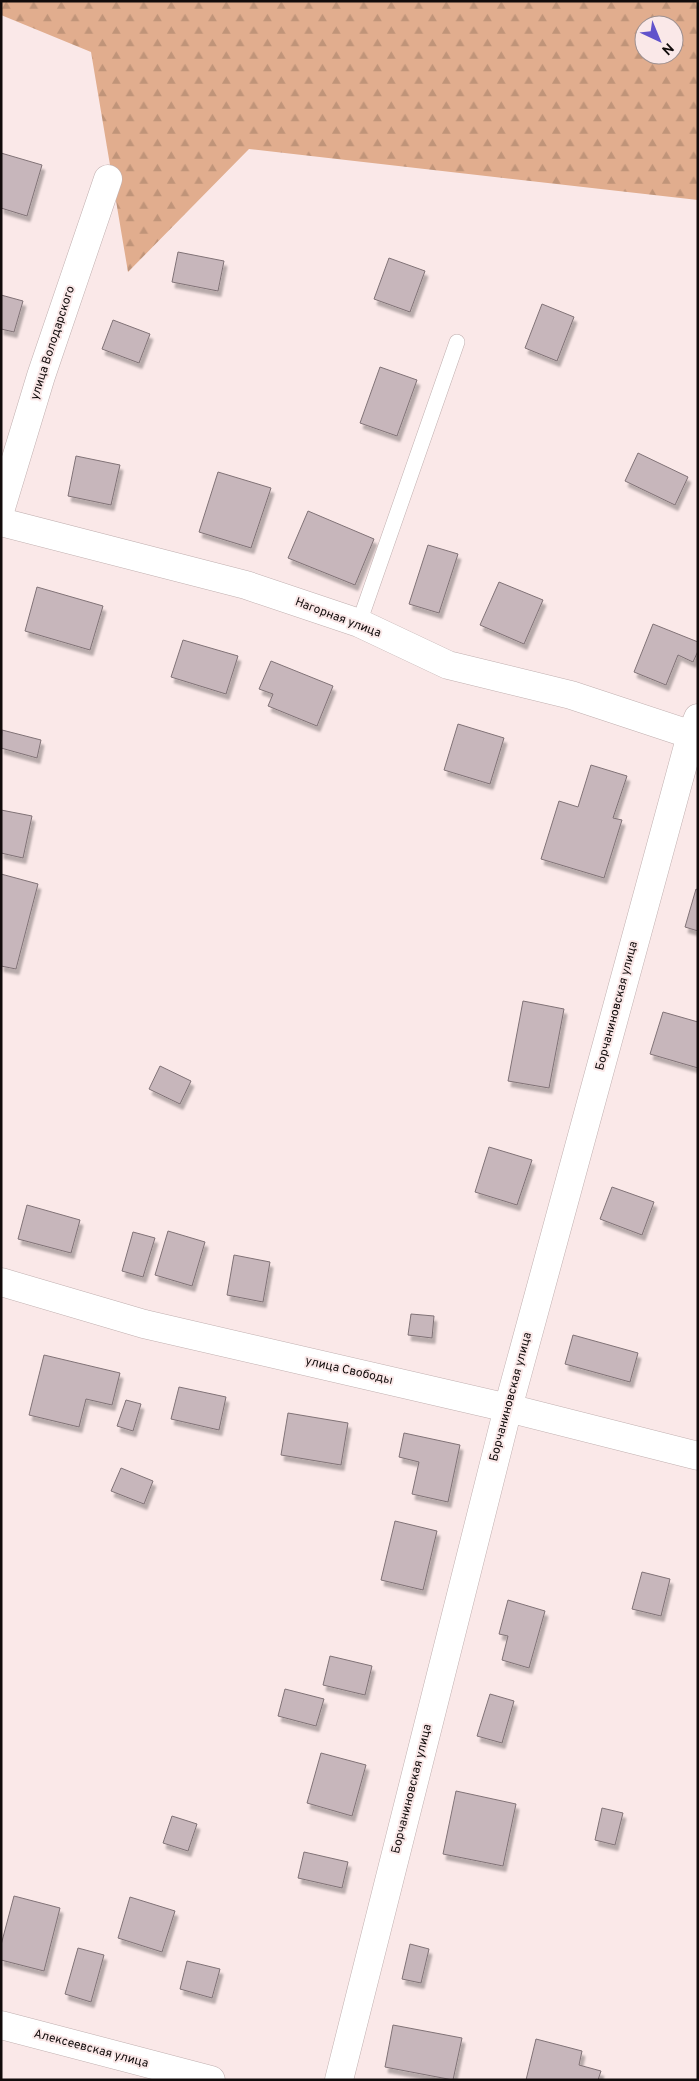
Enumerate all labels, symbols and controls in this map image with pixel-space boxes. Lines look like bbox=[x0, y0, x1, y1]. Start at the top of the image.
north arrow bbox=[634, 15, 684, 65]
text: N bbox=[657, 39, 677, 58]
street label: улица Володарского bbox=[27, 284, 79, 402]
street label: Нагорная улица bbox=[293, 594, 383, 642]
street label: Борчаниновская улица bbox=[592, 940, 642, 1072]
street label: Борчаниновская улица bbox=[486, 1331, 536, 1463]
street label: улица Свободы bbox=[304, 1353, 394, 1389]
street label: Борчаниновская улица bbox=[388, 1722, 436, 1856]
street label: Алексеевская улица bbox=[32, 2026, 150, 2072]

